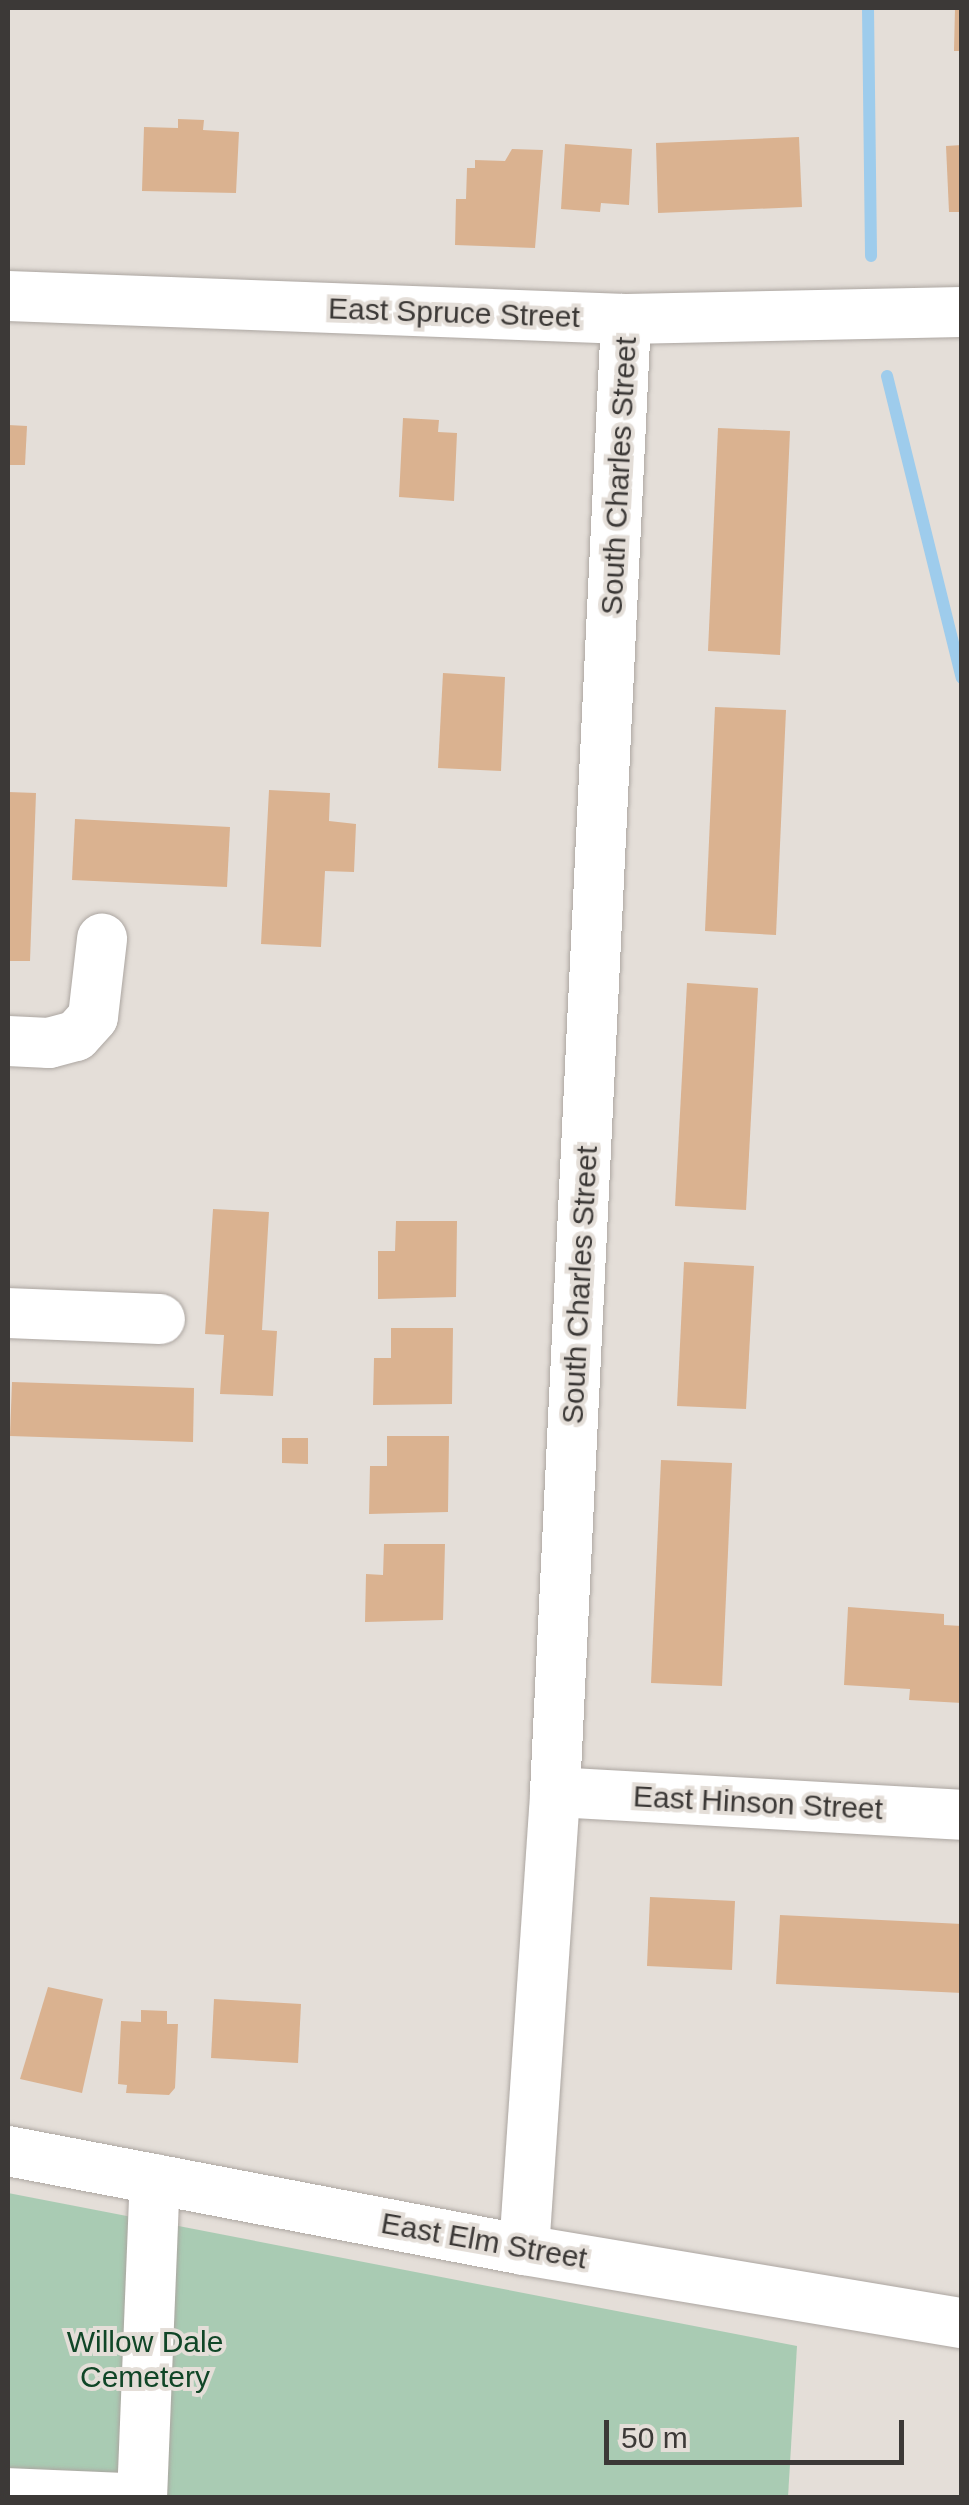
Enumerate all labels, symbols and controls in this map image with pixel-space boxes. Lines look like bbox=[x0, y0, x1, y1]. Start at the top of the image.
street label: East Spruce Street bbox=[328, 291, 580, 335]
street label: South Charles Street bbox=[594, 336, 644, 616]
street label: South Charles Street bbox=[555, 1145, 605, 1425]
street label: East Hinson Street bbox=[632, 1778, 884, 1828]
street label: East Elm Street bbox=[378, 2205, 590, 2277]
park label: Willow Dale Cemetery bbox=[67, 2324, 223, 2394]
scale bar bbox=[609, 2400, 909, 2462]
text: 50 m bbox=[621, 2421, 688, 2454]

